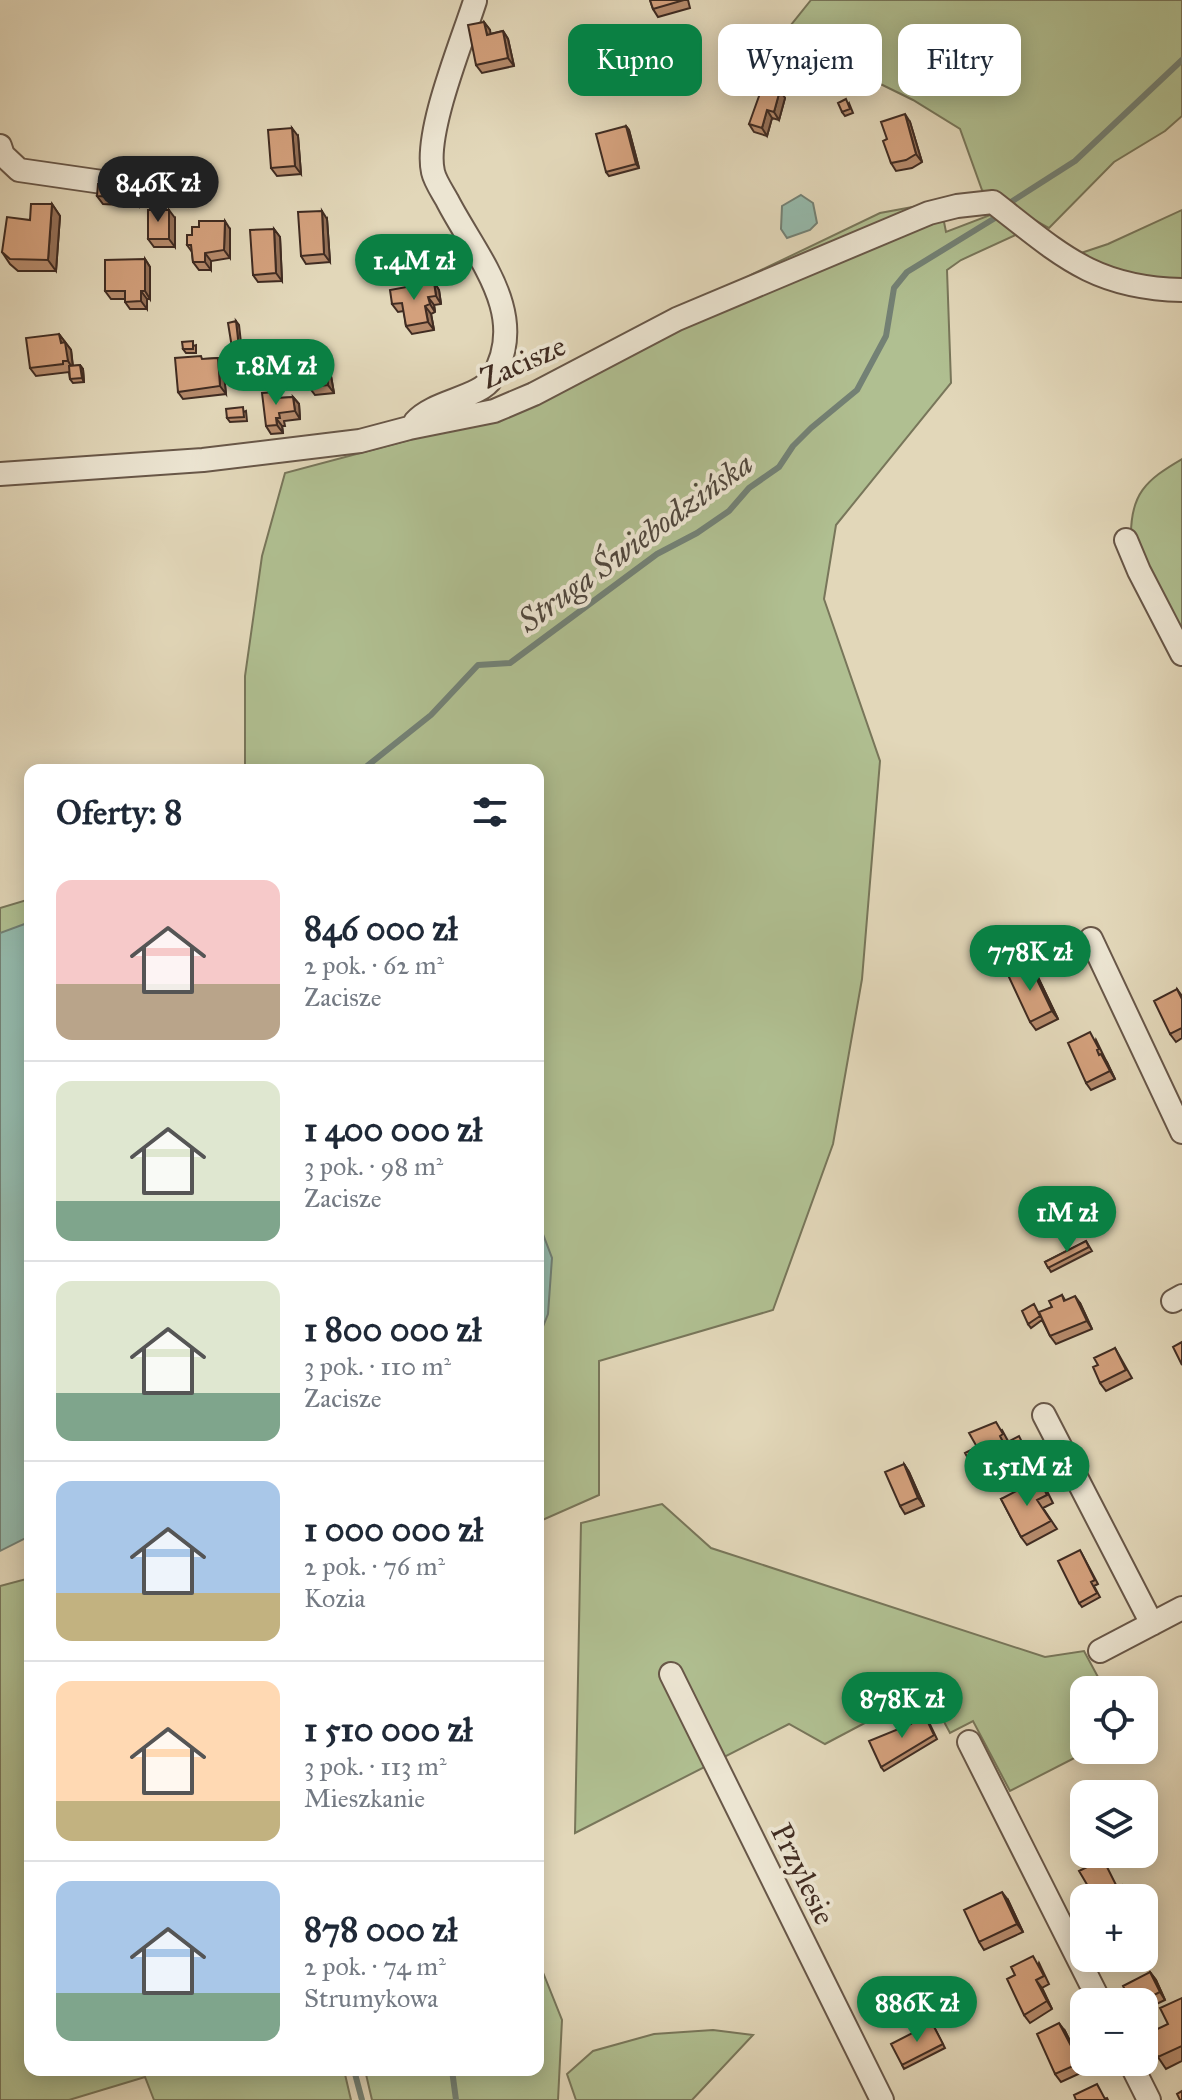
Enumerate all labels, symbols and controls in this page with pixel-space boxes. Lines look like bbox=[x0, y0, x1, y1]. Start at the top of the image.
chip: Kupno bbox=[568, 24, 702, 96]
chip: Wynajem bbox=[718, 24, 882, 96]
chip: Filtry bbox=[898, 24, 1021, 96]
pin: 846K zł bbox=[84, 156, 232, 224]
text: 846K zł bbox=[116, 166, 200, 198]
pin: 1.4M zł bbox=[340, 234, 488, 302]
text: 1.4M zł bbox=[373, 244, 455, 276]
street label: Zacisze bbox=[475, 327, 571, 397]
pin: 1.8M zł bbox=[202, 339, 350, 407]
text: 1.8M zł bbox=[236, 349, 316, 381]
water label: Struga Świebodzińska bbox=[509, 443, 760, 641]
icon: filters bbox=[468, 790, 512, 834]
text: Oferty: 8 bbox=[56, 792, 182, 833]
text: 846 000 zł bbox=[304, 908, 457, 949]
icon: home bbox=[120, 912, 216, 1008]
pin: 778K zł bbox=[956, 925, 1104, 993]
text: 778K zł bbox=[988, 935, 1072, 967]
text: 2 pok. · 62 m² bbox=[304, 949, 444, 981]
text: Zacisze bbox=[304, 981, 382, 1013]
text: 1 400 000 zł bbox=[304, 1109, 482, 1150]
icon: home bbox=[120, 1113, 216, 1209]
text: 3 pok. · 98 m² bbox=[304, 1150, 443, 1182]
text: Zacisze bbox=[304, 1182, 382, 1214]
pin: 1M zł bbox=[1011, 1186, 1123, 1254]
text: 1M zł bbox=[1036, 1196, 1098, 1228]
text: 1 800 000 zł bbox=[304, 1309, 481, 1350]
icon: home bbox=[120, 1313, 216, 1409]
text: 3 pok. · 110 m² bbox=[304, 1350, 451, 1382]
text: Zacisze bbox=[304, 1382, 382, 1414]
pin: 1.51M zł bbox=[944, 1440, 1110, 1508]
text: 1.51M zł bbox=[982, 1450, 1072, 1482]
text: 1 000 000 zł bbox=[304, 1509, 483, 1550]
icon: home bbox=[120, 1513, 216, 1609]
text: 2 pok. · 76 m² bbox=[304, 1550, 445, 1582]
text: Kozia bbox=[304, 1582, 366, 1614]
pin: 878K zł bbox=[828, 1672, 976, 1740]
map controls bbox=[1070, 1676, 1158, 2076]
button: locate bbox=[1070, 1676, 1158, 1764]
text: 878K zł bbox=[860, 1682, 944, 1714]
text: 1 510 000 zł bbox=[304, 1709, 473, 1750]
icon: home bbox=[120, 1713, 216, 1809]
text: 3 pok. · 113 m² bbox=[304, 1750, 446, 1782]
button: layers bbox=[1070, 1780, 1158, 1868]
text: Mieszkanie bbox=[304, 1782, 425, 1814]
street label: Przylesie bbox=[763, 1818, 843, 1930]
button: + bbox=[1070, 1884, 1158, 1972]
text: 878 000 zł bbox=[304, 1909, 457, 1950]
icon: home bbox=[120, 1913, 216, 2009]
text: 2 pok. · 74 m² bbox=[304, 1950, 446, 1982]
pin: 886K zł bbox=[843, 1976, 991, 2044]
text: Strumykowa bbox=[304, 1982, 438, 2014]
text: 886K zł bbox=[875, 1986, 959, 2018]
button: − bbox=[1070, 1988, 1158, 2076]

